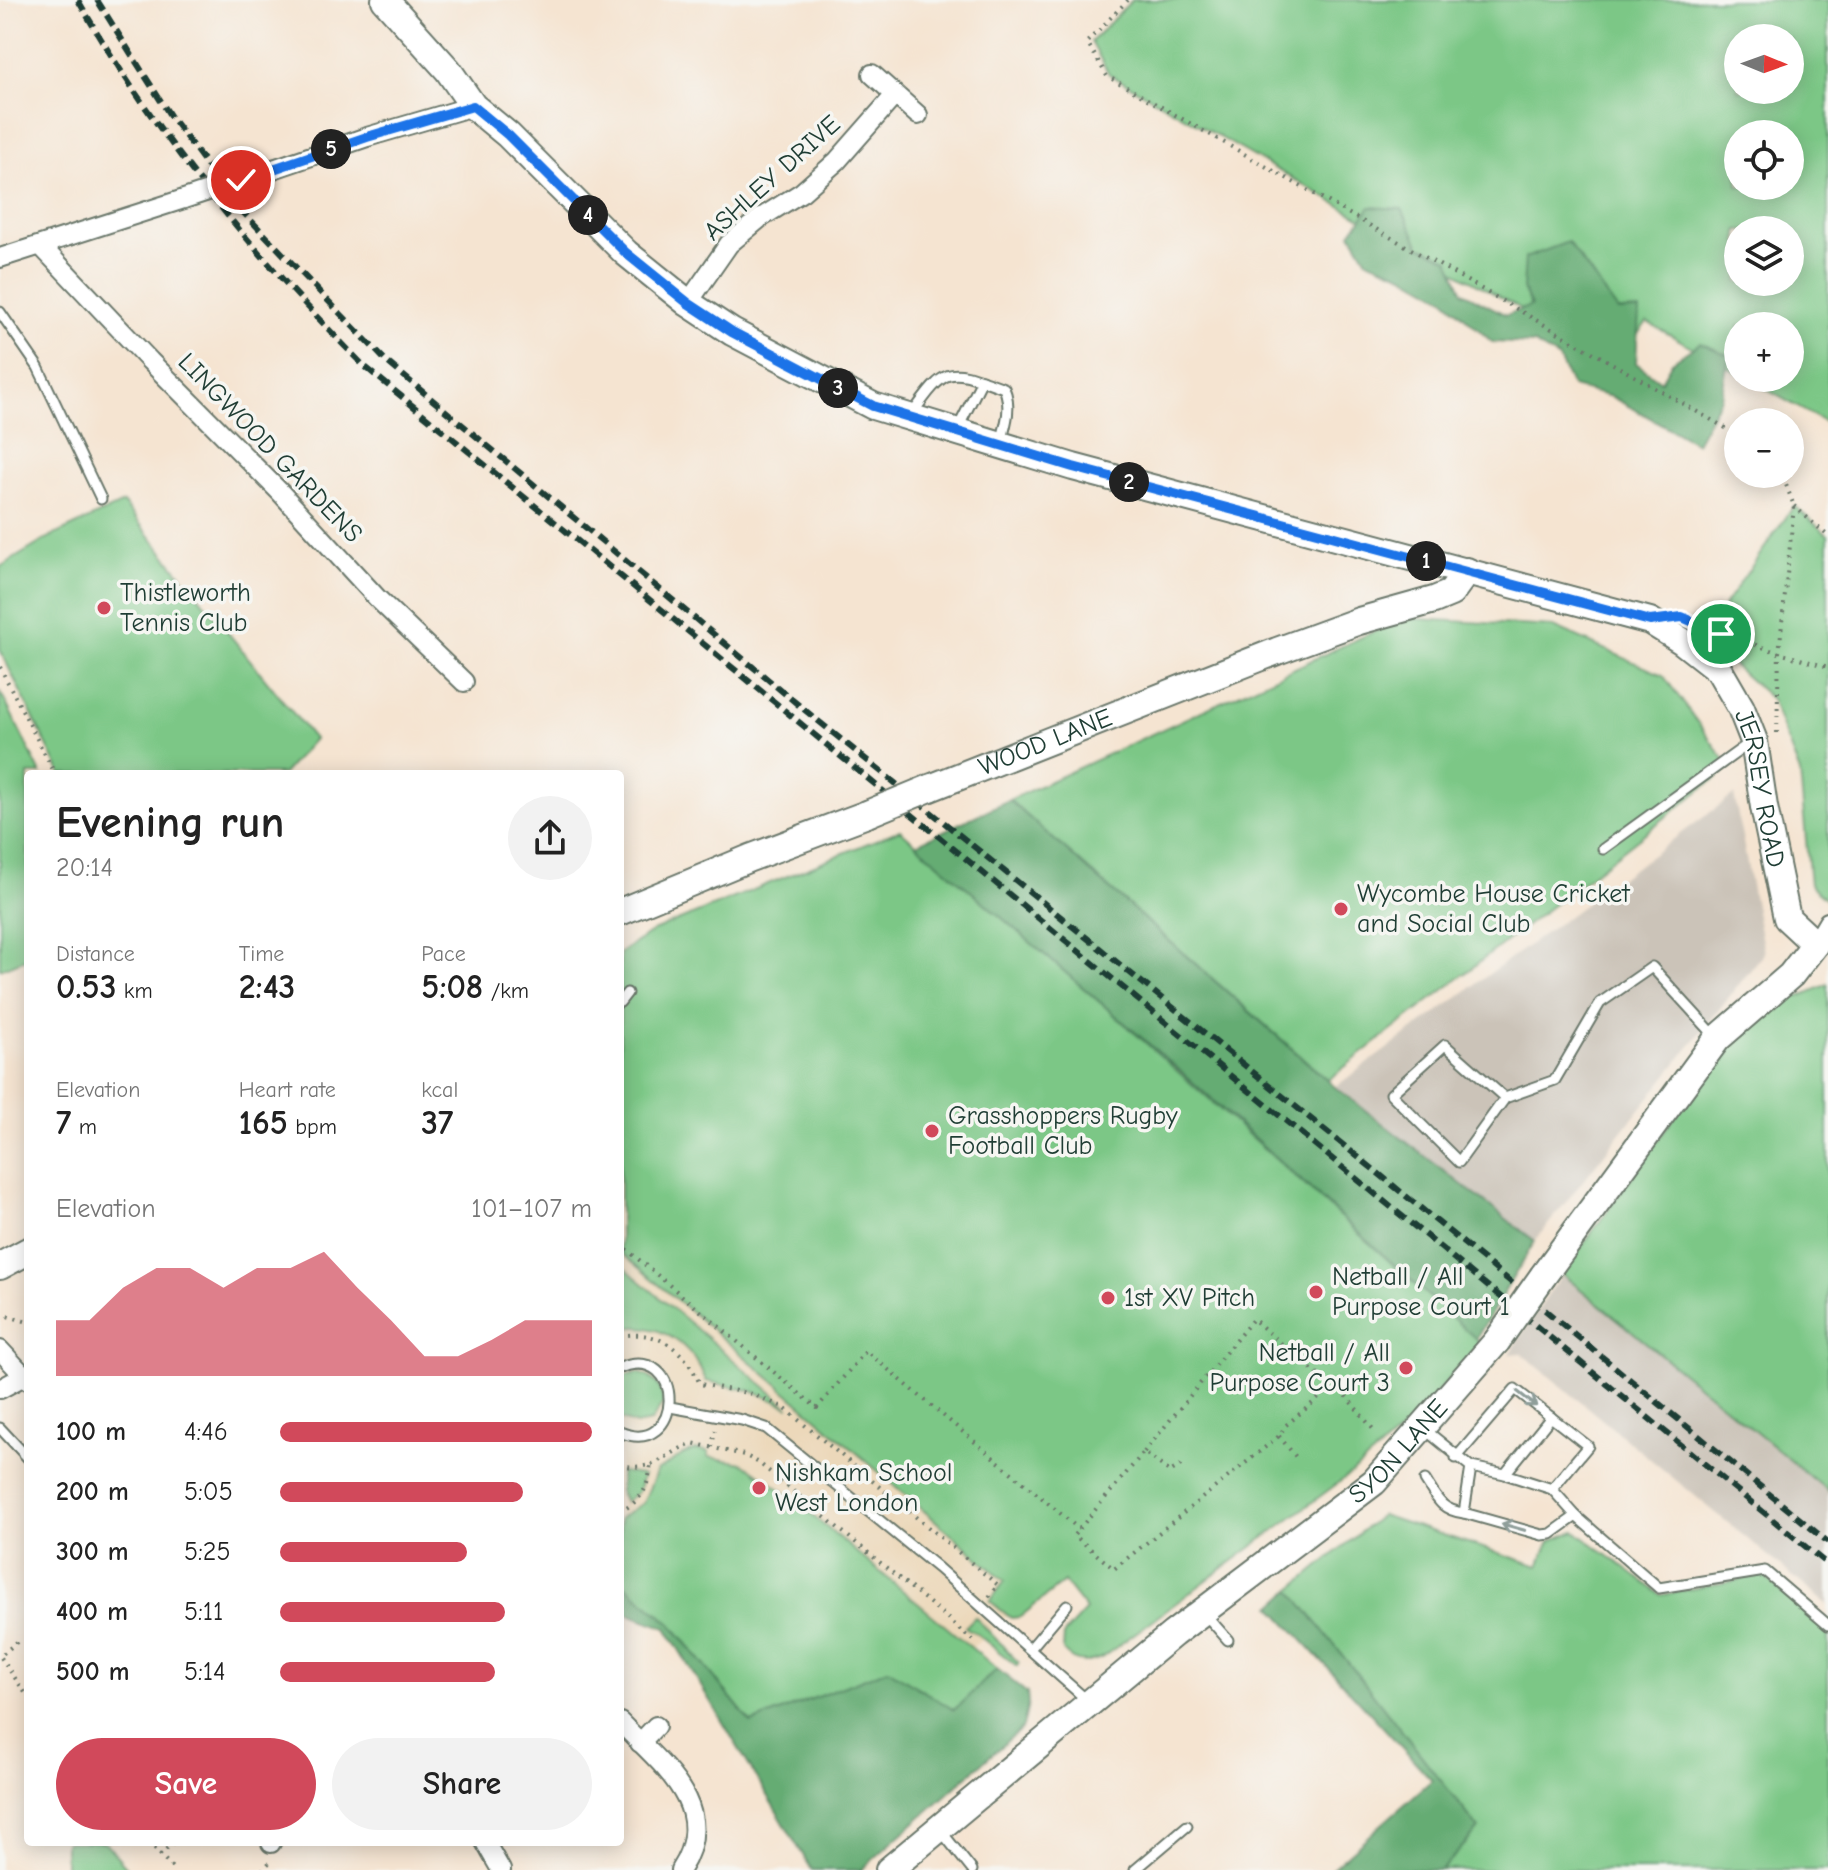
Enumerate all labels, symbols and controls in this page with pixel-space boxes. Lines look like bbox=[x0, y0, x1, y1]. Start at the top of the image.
north arrow bbox=[1724, 24, 1804, 104]
map controls bbox=[1724, 24, 1804, 488]
street label: ASHLEY DRIVE bbox=[698, 109, 846, 247]
button: locate bbox=[1724, 120, 1804, 200]
pin: 5 bbox=[311, 129, 351, 169]
text: 5 bbox=[325, 136, 337, 162]
pin bbox=[207, 146, 275, 214]
icon: check bbox=[219, 158, 263, 202]
pin: 4 bbox=[568, 195, 608, 235]
text: 4 bbox=[583, 202, 593, 228]
button: layers bbox=[1724, 216, 1804, 296]
button: + bbox=[1724, 312, 1804, 392]
street label: LINGWOOD GARDENS bbox=[172, 347, 368, 549]
pin: 3 bbox=[818, 368, 858, 408]
text: 3 bbox=[833, 375, 843, 401]
button: − bbox=[1724, 408, 1804, 488]
pin: 2 bbox=[1109, 462, 1149, 502]
text: 2 bbox=[1124, 469, 1134, 495]
pin: 1 bbox=[1406, 541, 1446, 581]
text: 1 bbox=[1422, 548, 1430, 574]
place label: Thistleworth Tennis Club bbox=[120, 578, 251, 638]
marker: Thistleworth Tennis Club bbox=[95, 599, 113, 617]
pin bbox=[1687, 600, 1755, 668]
icon: arrive bbox=[1699, 612, 1743, 656]
street label: WOOD LANE bbox=[974, 703, 1116, 782]
street label: JERSEY ROAD bbox=[1728, 705, 1791, 870]
button: share bbox=[508, 796, 592, 880]
text: Evening run bbox=[56, 797, 284, 848]
text: 20:14 bbox=[56, 853, 113, 883]
place label: Wycombe House Cricket and Social Club bbox=[1357, 879, 1631, 939]
marker: Wycombe House Cricket and Social Club bbox=[1332, 900, 1350, 918]
text: Distance bbox=[56, 941, 135, 967]
text: Time bbox=[239, 941, 284, 967]
text: Pace bbox=[421, 941, 466, 967]
text: 0.53 bbox=[56, 967, 116, 1007]
text: 2:43 bbox=[239, 967, 295, 1007]
text: 5:08 bbox=[421, 967, 483, 1007]
text: km bbox=[116, 978, 153, 1004]
text: /km bbox=[483, 978, 529, 1004]
text: Elevation bbox=[56, 1077, 140, 1103]
text: Heart rate bbox=[239, 1077, 336, 1103]
text: kcal bbox=[421, 1077, 458, 1103]
place label: Grasshoppers Rugby Football Club bbox=[948, 1101, 1178, 1161]
text: 7 bbox=[56, 1103, 71, 1143]
text: 165 bbox=[239, 1103, 288, 1143]
text: 37 bbox=[421, 1103, 453, 1143]
text: m bbox=[71, 1114, 97, 1140]
text: bpm bbox=[288, 1114, 337, 1140]
marker: Grasshoppers Rugby Football Club bbox=[923, 1122, 941, 1140]
text: Elevation bbox=[56, 1194, 156, 1224]
text: 101–107 m bbox=[471, 1194, 592, 1224]
place label: Netball / All Purpose Court 1 bbox=[1332, 1262, 1510, 1322]
place label: 1st XV Pitch bbox=[1124, 1283, 1255, 1313]
marker: Netball / All Purpose Court 1 bbox=[1307, 1283, 1325, 1301]
marker: 1st XV Pitch bbox=[1099, 1289, 1117, 1307]
place label: Netball / All Purpose Court 3 bbox=[1209, 1338, 1390, 1398]
marker: Netball / All Purpose Court 3 bbox=[1397, 1359, 1415, 1377]
one-way arrow bbox=[1516, 1390, 1537, 1407]
street label: SYON LANE bbox=[1343, 1393, 1454, 1510]
text: 100 m bbox=[56, 1417, 126, 1447]
text: 4:46 bbox=[184, 1417, 228, 1447]
place label: Nishkam School West London bbox=[775, 1458, 952, 1518]
text: 200 m bbox=[56, 1477, 129, 1507]
text: 5:05 bbox=[184, 1477, 233, 1507]
marker: Nishkam School West London bbox=[750, 1479, 768, 1497]
one-way arrow bbox=[1501, 1519, 1526, 1533]
text: 300 m bbox=[56, 1537, 129, 1567]
text: 5:25 bbox=[184, 1537, 231, 1567]
text: 400 m bbox=[56, 1597, 128, 1627]
text: 5:11 bbox=[184, 1597, 223, 1627]
text: 500 m bbox=[56, 1657, 130, 1687]
text: 5:14 bbox=[184, 1657, 226, 1687]
button: Save bbox=[56, 1738, 316, 1830]
button: Share bbox=[332, 1738, 592, 1830]

